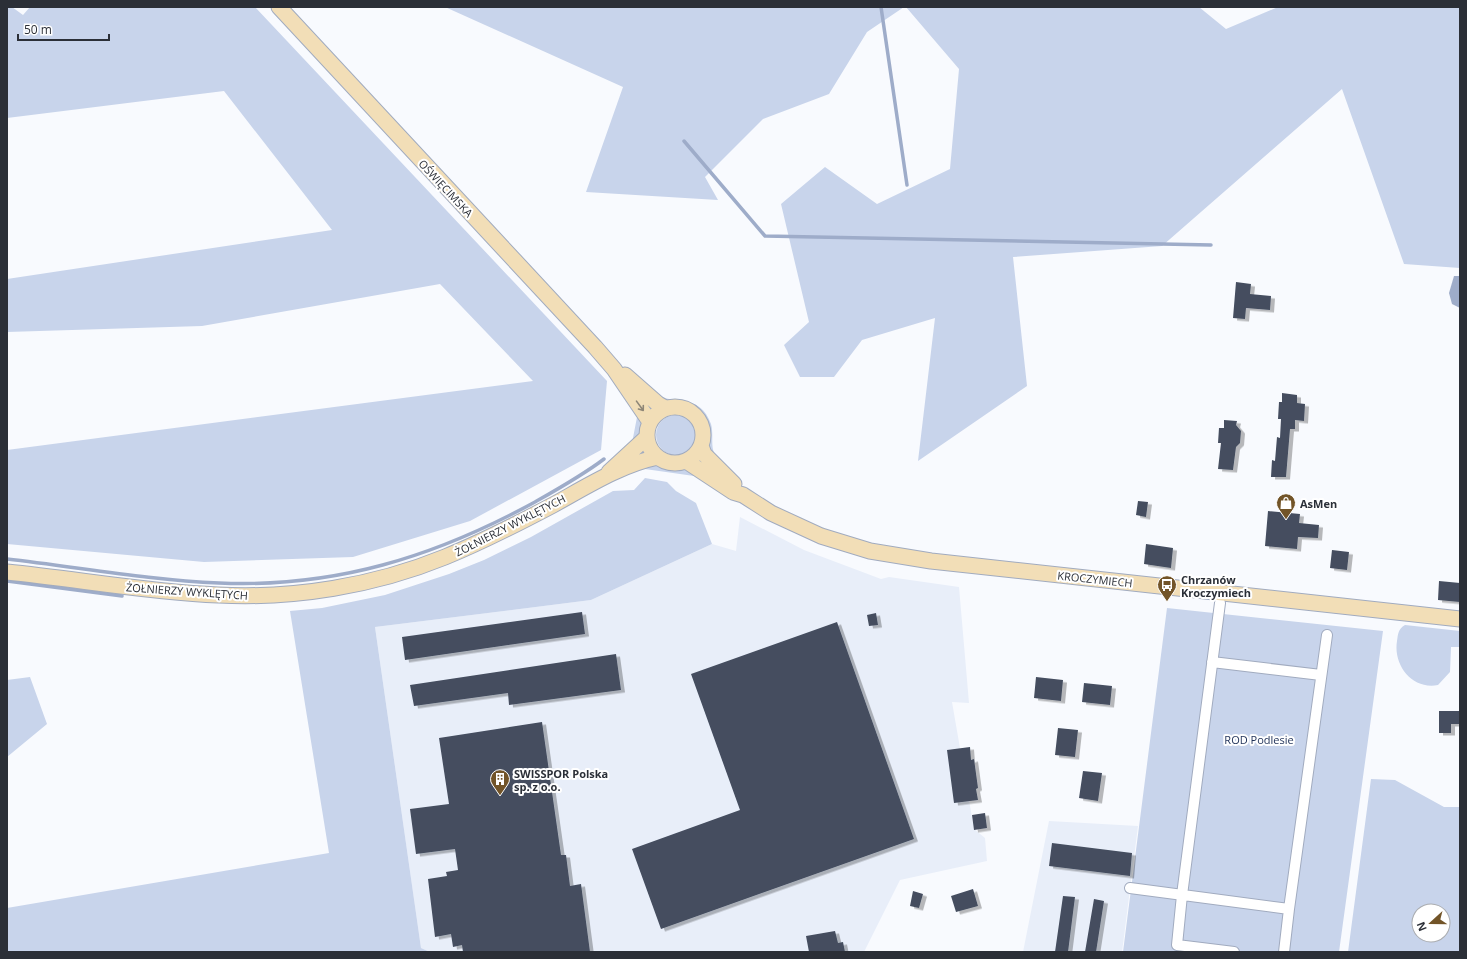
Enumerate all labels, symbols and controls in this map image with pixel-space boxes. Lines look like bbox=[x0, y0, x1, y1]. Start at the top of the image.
scale bar bbox=[18, 16, 109, 42]
text: 50 m bbox=[24, 21, 52, 38]
street label: OŚWIĘCIMSKA bbox=[415, 156, 477, 220]
one-way arrow bbox=[636, 401, 645, 412]
street label: ŻOŁNIERZY WYKLĘTYCH bbox=[452, 491, 568, 559]
shop icon: AsMen bbox=[1275, 492, 1297, 520]
place label: AsMen bbox=[1300, 496, 1337, 511]
street label: KROCZYMIECH bbox=[1057, 568, 1133, 590]
place label: Chrzanów Kroczymiech bbox=[1181, 572, 1251, 600]
bus stop icon: Chrzanów Kroczymiech bbox=[1156, 574, 1178, 602]
street label: ŻOŁNIERZY WYKLĘTYCH bbox=[125, 579, 249, 603]
park label: ROD Podlesie bbox=[1224, 732, 1294, 747]
place label: SWISSPOR Polska sp. z o.o. bbox=[514, 766, 608, 794]
building icon: SWISSPOR Polska sp. z o.o. bbox=[489, 768, 511, 796]
north arrow bbox=[1411, 903, 1451, 943]
text: N bbox=[1413, 920, 1430, 934]

